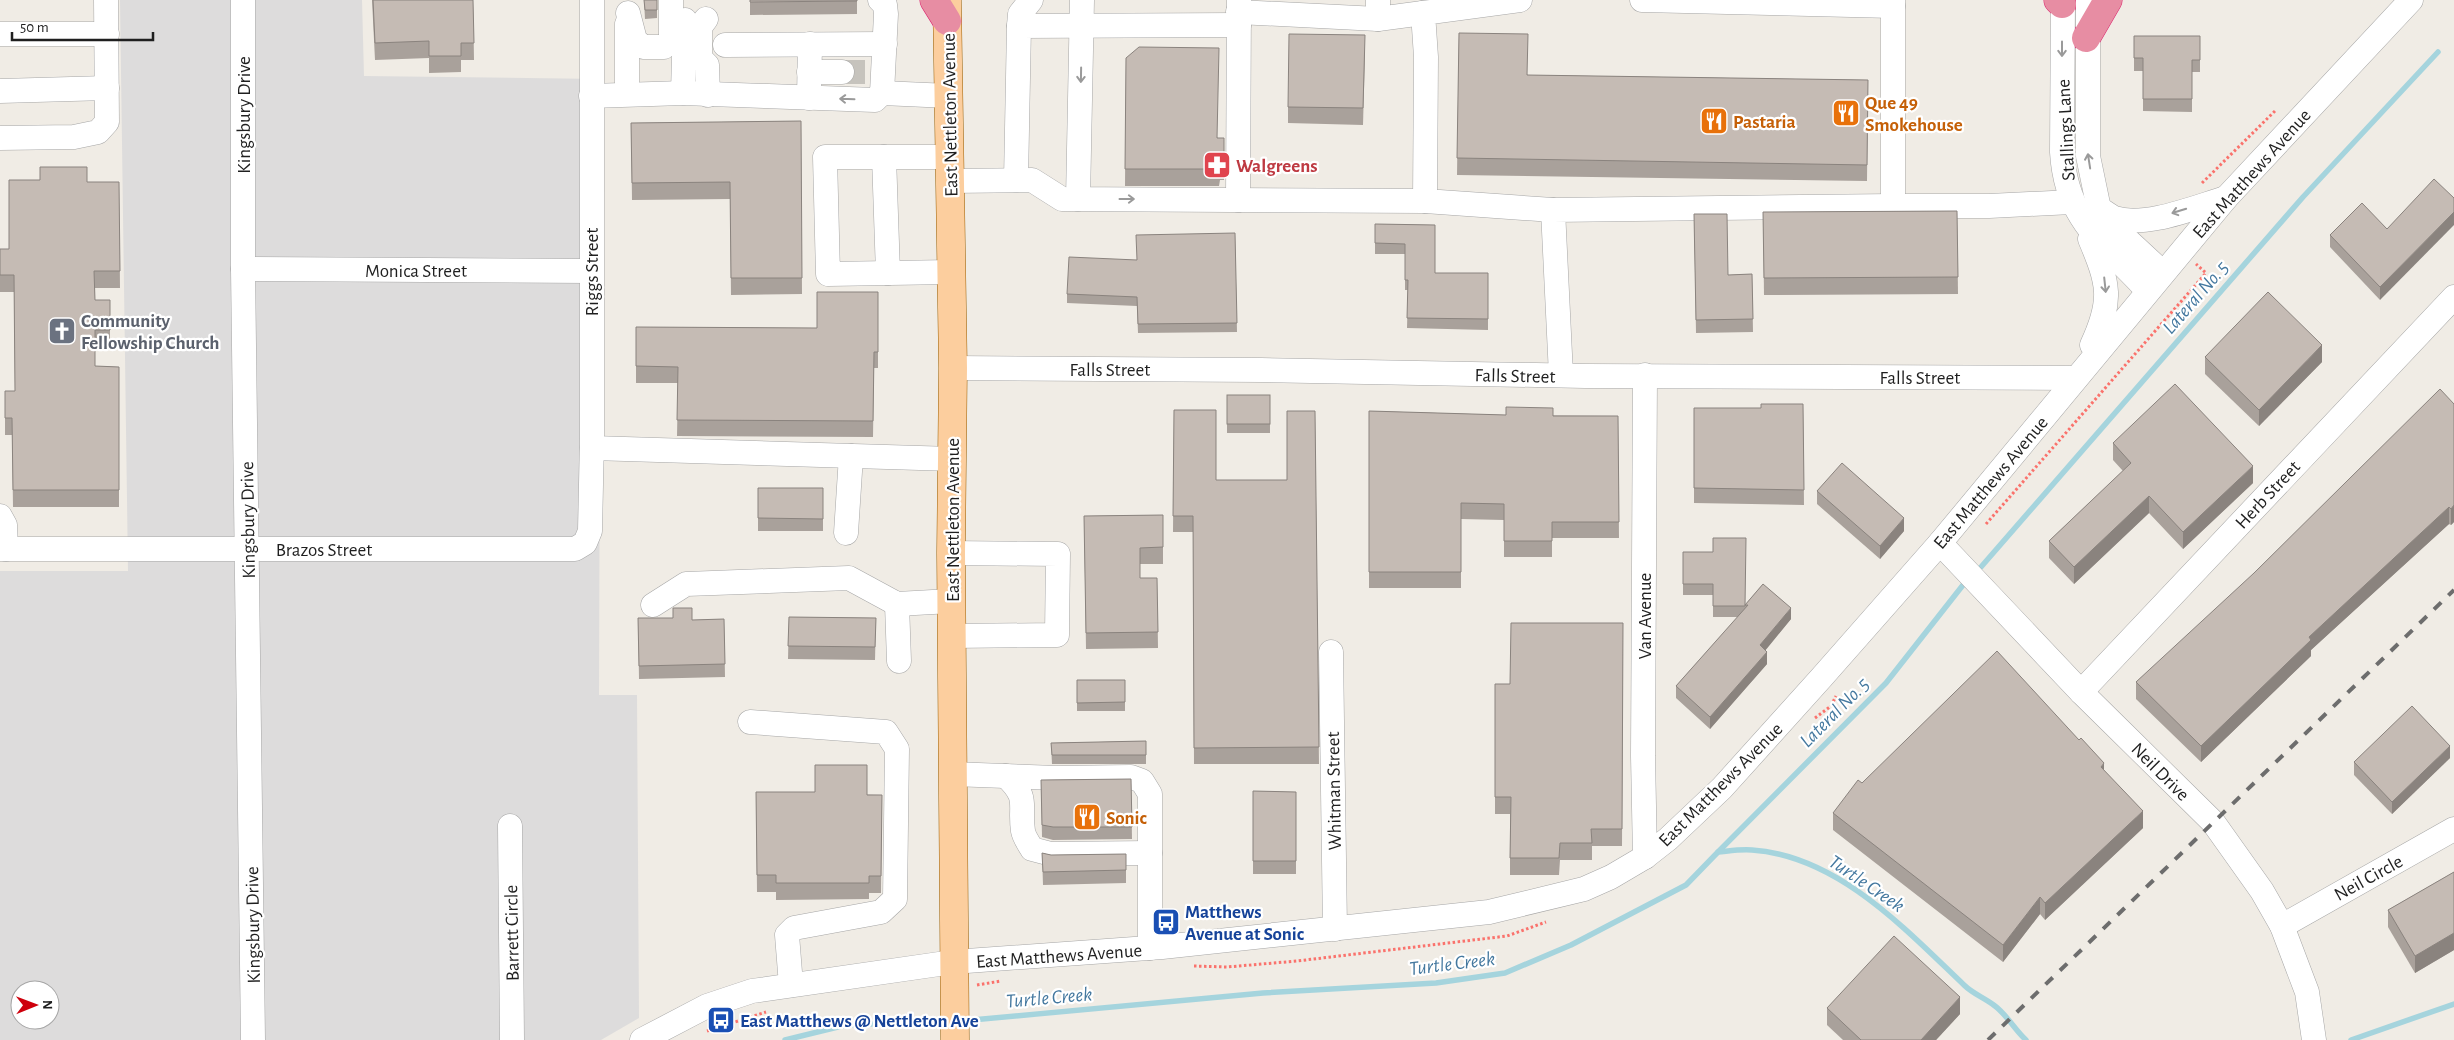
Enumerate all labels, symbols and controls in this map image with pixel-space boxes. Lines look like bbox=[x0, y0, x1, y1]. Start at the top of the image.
scale bar bbox=[12, 10, 154, 42]
text: 50 m bbox=[20, 20, 49, 35]
street label: East Nettleton Avenue bbox=[940, 33, 961, 197]
one-way arrow bbox=[2057, 40, 2067, 56]
street label: Kingsbury Drive bbox=[235, 56, 254, 174]
one-way arrow bbox=[1076, 66, 1086, 82]
street label: Stallings Lane bbox=[2054, 78, 2079, 181]
place label: Que 49 Smokehouse bbox=[1865, 94, 1963, 135]
one-way arrow bbox=[839, 95, 855, 104]
restaurant icon: Que 49 Smokehouse bbox=[1831, 98, 1861, 128]
restaurant icon: Pastaria bbox=[1699, 106, 1729, 136]
street label: East Matthews Avenue bbox=[2189, 106, 2315, 242]
place label: Pastaria bbox=[1733, 113, 1796, 132]
pharmacy icon: Walgreens bbox=[1202, 150, 1232, 180]
one-way arrow bbox=[2084, 154, 2094, 170]
place label: Walgreens bbox=[1236, 157, 1318, 176]
one-way arrow bbox=[1118, 194, 1135, 204]
one-way arrow bbox=[2171, 207, 2187, 217]
street label: Riggs Street bbox=[583, 228, 602, 316]
water label: Lateral No. 5 bbox=[2159, 257, 2233, 338]
street label: Monica Street bbox=[365, 262, 467, 281]
one-way arrow bbox=[2100, 276, 2110, 292]
place label: Community Fellowship Church bbox=[81, 312, 219, 353]
church icon: Community Fellowship Church bbox=[47, 316, 77, 346]
street label: Falls Street bbox=[1070, 361, 1150, 380]
street label: Falls Street bbox=[1474, 366, 1556, 387]
street label: Falls Street bbox=[1880, 369, 1960, 388]
street label: East Matthews Avenue bbox=[1930, 413, 2052, 553]
street label: East Nettleton Avenue bbox=[944, 438, 963, 602]
street label: Herb Street bbox=[2232, 457, 2304, 533]
street label: Kingsbury Drive bbox=[238, 461, 259, 579]
street label: Brazos Street bbox=[276, 541, 372, 560]
street label: Van Avenue bbox=[1636, 573, 1655, 659]
water label: Lateral No. 5 bbox=[1796, 674, 1874, 751]
street label: East Matthews Avenue bbox=[1655, 719, 1787, 851]
street label: Whitman Street bbox=[1324, 731, 1345, 851]
street label: Neil Drive bbox=[2127, 739, 2193, 805]
restaurant icon: Sonic bbox=[1072, 802, 1102, 832]
place label: Sonic bbox=[1106, 809, 1147, 828]
water label: Turtle Creek bbox=[1825, 851, 1908, 916]
street label: Neil Circle bbox=[2331, 852, 2406, 905]
street label: Kingsbury Drive bbox=[243, 866, 264, 984]
street label: Barrett Circle bbox=[502, 885, 523, 981]
place label: Matthews Avenue at Sonic bbox=[1185, 903, 1305, 944]
bus stop icon: Matthews Avenue at Sonic bbox=[1151, 907, 1181, 937]
street label: East Matthews Avenue bbox=[975, 941, 1143, 972]
water label: Turtle Creek bbox=[1408, 949, 1496, 979]
north arrow bbox=[10, 980, 60, 1030]
water label: Turtle Creek bbox=[1005, 984, 1093, 1012]
text: N bbox=[40, 1000, 54, 1010]
bus stop icon: East Matthews @ Nettleton Ave bbox=[706, 1005, 736, 1035]
place label: East Matthews @ Nettleton Ave bbox=[740, 1012, 979, 1031]

